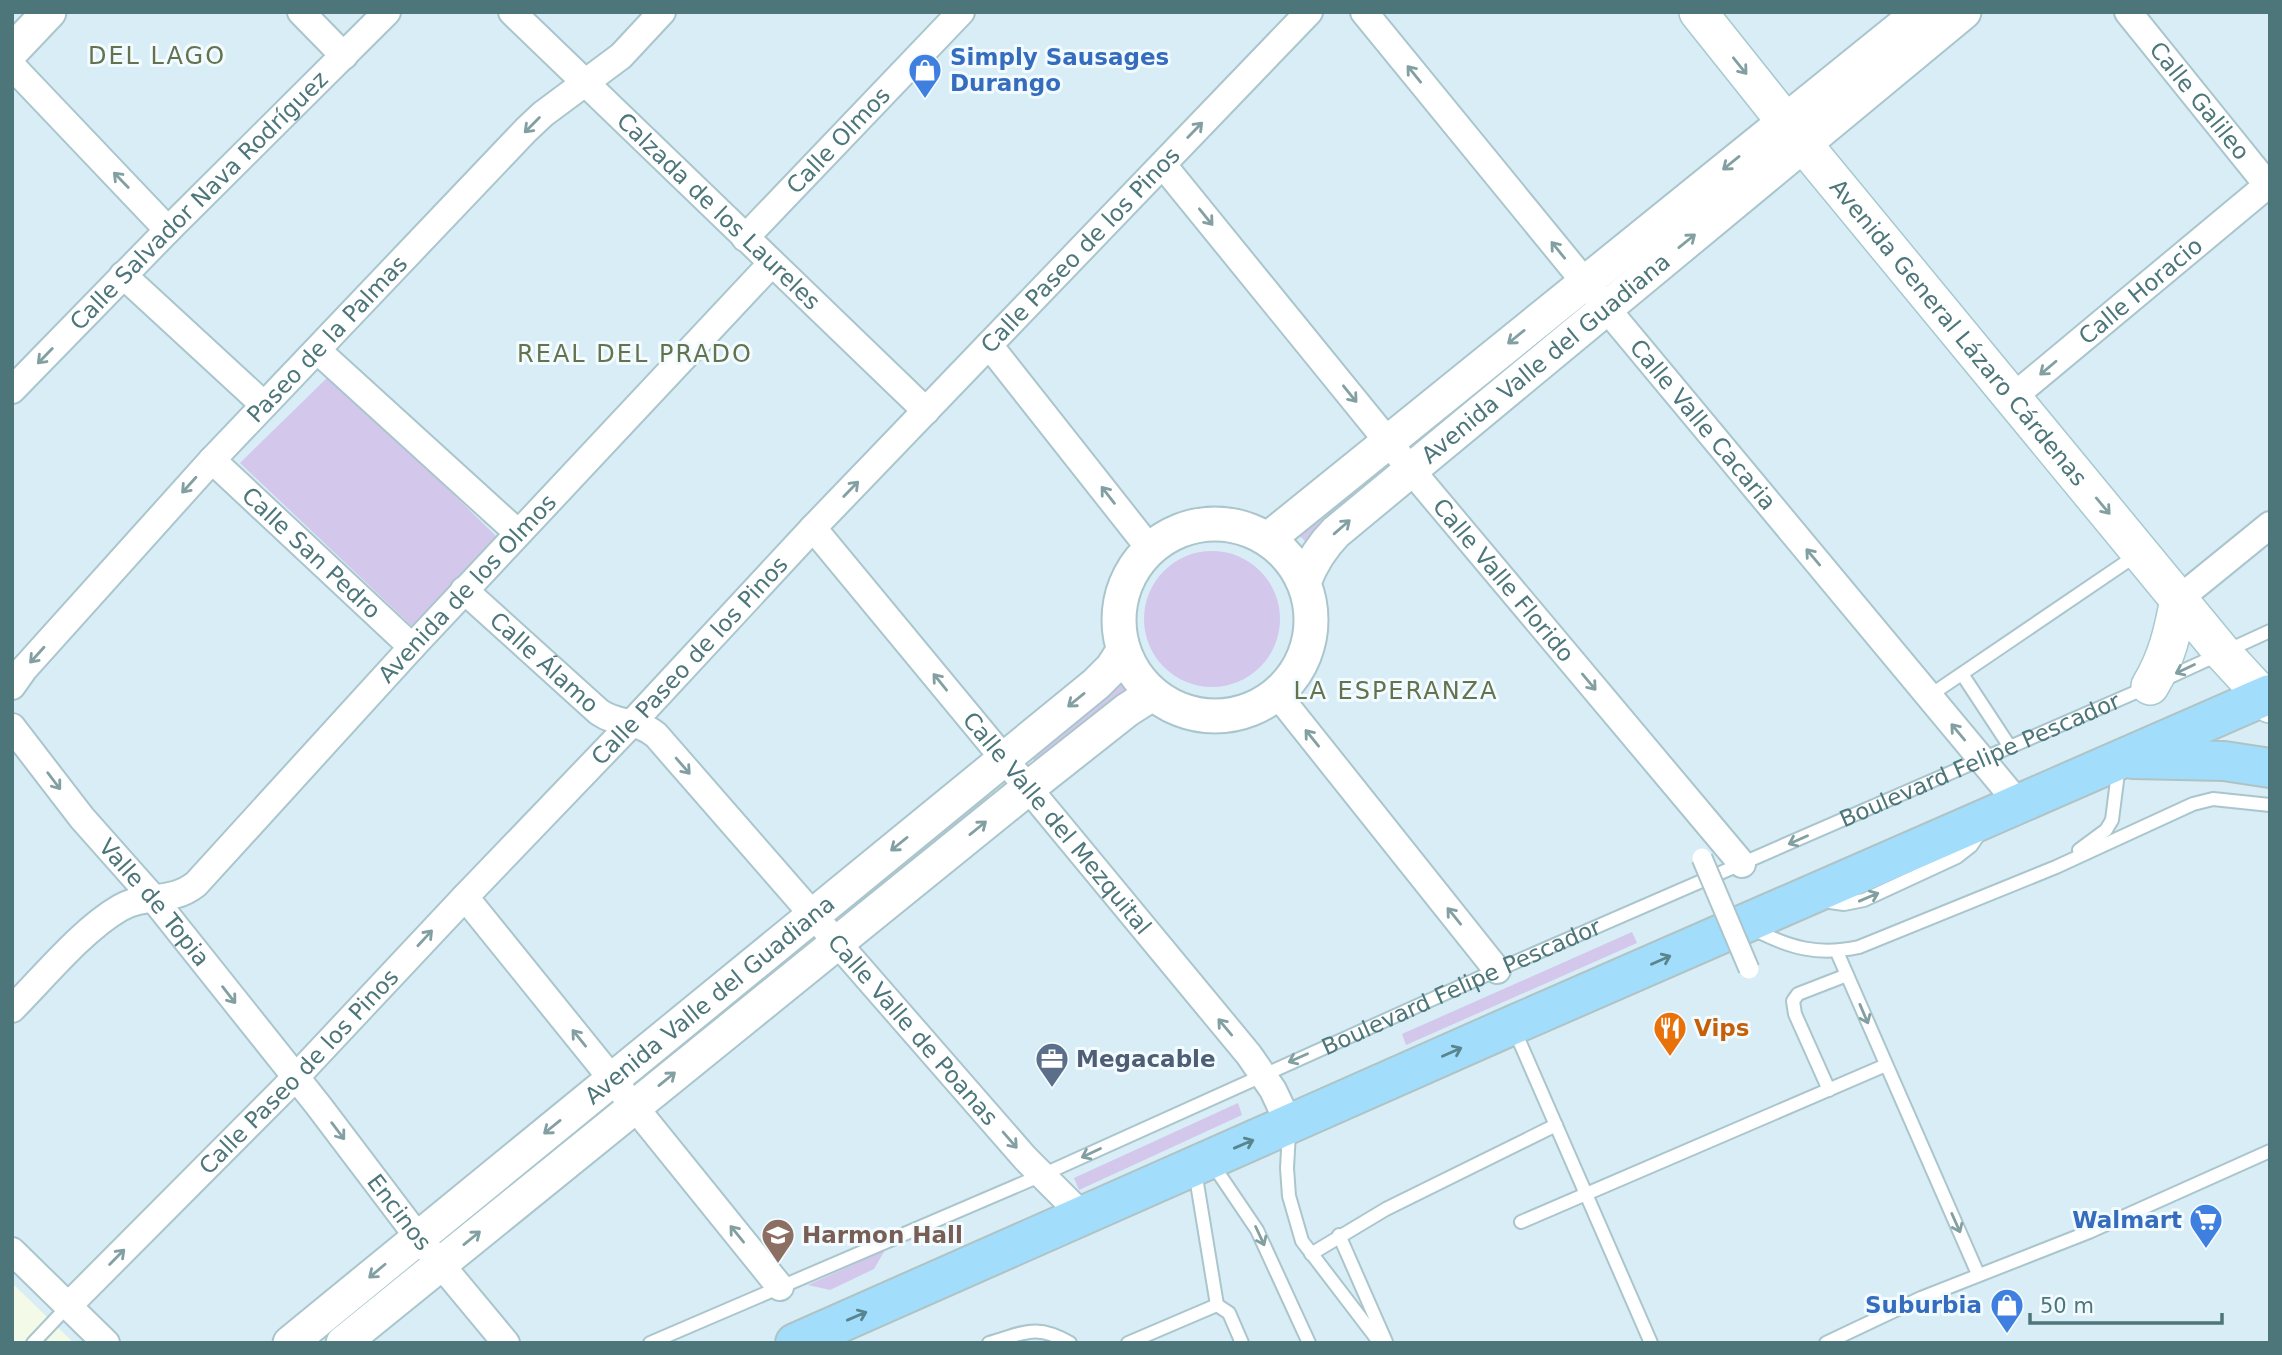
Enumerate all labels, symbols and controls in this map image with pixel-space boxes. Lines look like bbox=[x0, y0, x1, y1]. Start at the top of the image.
street label: Calle Galileo bbox=[2144, 37, 2255, 165]
district label: DEL LAGO bbox=[88, 42, 226, 70]
place label: Simply Sausages Durango bbox=[950, 44, 1169, 96]
shop icon: Simply Sausages Durango bbox=[906, 51, 944, 100]
one-way arrow bbox=[1733, 56, 1748, 74]
one-way arrow bbox=[1406, 65, 1422, 83]
street label: Calle Salvador Nava Rodríguez bbox=[65, 66, 333, 335]
street label: Calle Olmos bbox=[781, 82, 895, 199]
street label: Calzada de los Laureles bbox=[612, 108, 826, 315]
one-way arrow bbox=[523, 117, 540, 134]
one-way arrow bbox=[1187, 122, 1204, 139]
street label: Calle Paseo de los Pinos bbox=[976, 142, 1185, 358]
one-way arrow bbox=[1722, 155, 1740, 171]
one-way arrow bbox=[113, 172, 130, 189]
street label: Avenida General Lázaro Cárdenas bbox=[1825, 174, 2092, 491]
one-way arrow bbox=[1198, 208, 1214, 226]
street label: Calle Horacio bbox=[2074, 232, 2207, 350]
one-way arrow bbox=[1677, 233, 1695, 249]
one-way arrow bbox=[1550, 241, 1566, 259]
street label: Avenida Valle del Guadiana bbox=[1416, 248, 1675, 469]
street label: Paseo de la Palmas bbox=[242, 250, 412, 428]
one-way arrow bbox=[1508, 330, 1526, 345]
street label: Calle Valle Cacaria bbox=[1625, 334, 1781, 515]
district label: REAL DEL PRADO bbox=[517, 340, 753, 368]
one-way arrow bbox=[37, 347, 54, 364]
one-way arrow bbox=[2039, 360, 2057, 376]
one-way arrow bbox=[1342, 384, 1358, 402]
one-way arrow bbox=[181, 476, 197, 494]
one-way arrow bbox=[843, 481, 860, 498]
street label: Calle San Pedro bbox=[237, 482, 386, 624]
one-way arrow bbox=[1100, 487, 1115, 505]
street label: Avenida de los Olmos bbox=[373, 489, 561, 688]
street label: Calle Valle Florido bbox=[1428, 493, 1579, 667]
one-way arrow bbox=[2095, 497, 2111, 515]
one-way arrow bbox=[1333, 519, 1351, 535]
one-way arrow bbox=[1805, 548, 1821, 566]
street label: Calle Paseo de los Pinos bbox=[586, 551, 793, 770]
street label: Calle Álamo bbox=[485, 607, 604, 718]
one-way arrow bbox=[29, 646, 46, 663]
one-way arrow bbox=[2175, 663, 2197, 676]
one-way arrow bbox=[1581, 672, 1597, 690]
one-way arrow bbox=[932, 673, 947, 691]
district label: LA ESPERANZA bbox=[1294, 677, 1498, 705]
street label: Boulevard Felipe Pescador bbox=[1836, 688, 2124, 832]
one-way arrow bbox=[1068, 692, 1086, 708]
street label: Calle Valle del Mezquital bbox=[958, 707, 1157, 939]
one-way arrow bbox=[1950, 723, 1966, 741]
one-way arrow bbox=[1305, 730, 1320, 748]
one-way arrow bbox=[675, 756, 691, 774]
one-way arrow bbox=[46, 771, 61, 790]
one-way arrow bbox=[969, 821, 987, 836]
street label: Valle de Topia bbox=[94, 834, 215, 971]
one-way arrow bbox=[1788, 834, 1809, 847]
one-way arrow bbox=[891, 836, 909, 851]
street label: Avenida Valle del Guadiana bbox=[580, 890, 839, 1109]
one-way arrow bbox=[1858, 890, 1879, 903]
one-way arrow bbox=[1446, 908, 1462, 926]
street label: Boulevard Felipe Pescador bbox=[1318, 913, 1605, 1060]
street label: Calle Valle de Poanas bbox=[823, 929, 1003, 1130]
one-way arrow bbox=[417, 930, 434, 947]
one-way arrow bbox=[1649, 953, 1671, 966]
street label: Calle Paseo de los Pinos bbox=[194, 964, 404, 1180]
one-way arrow bbox=[222, 985, 237, 1003]
one-way arrow bbox=[1858, 1003, 1871, 1024]
restaurant icon: Vips bbox=[1651, 1009, 1689, 1058]
place label: Vips bbox=[1694, 1015, 1749, 1041]
one-way arrow bbox=[1217, 1019, 1233, 1037]
one-way arrow bbox=[572, 1029, 587, 1047]
office icon: Megacable bbox=[1033, 1040, 1071, 1089]
one-way arrow bbox=[1441, 1045, 1463, 1058]
place label: Megacable bbox=[1076, 1046, 1216, 1072]
one-way arrow bbox=[1287, 1052, 1309, 1065]
one-way arrow bbox=[658, 1071, 676, 1086]
one-way arrow bbox=[544, 1119, 562, 1135]
one-way arrow bbox=[330, 1121, 345, 1140]
one-way arrow bbox=[1002, 1131, 1018, 1149]
one-way arrow bbox=[1233, 1137, 1255, 1150]
one-way arrow bbox=[1080, 1147, 1102, 1160]
street label: Encinos bbox=[362, 1169, 437, 1256]
supermarket icon: Walmart bbox=[2187, 1201, 2225, 1250]
place label: Walmart bbox=[2072, 1207, 2182, 1233]
one-way arrow bbox=[1950, 1211, 1963, 1233]
school or university icon: Harmon Hall bbox=[759, 1216, 797, 1265]
place label: Harmon Hall bbox=[802, 1222, 963, 1248]
one-way arrow bbox=[1253, 1225, 1267, 1246]
one-way arrow bbox=[730, 1226, 745, 1244]
one-way arrow bbox=[463, 1230, 481, 1245]
one-way arrow bbox=[108, 1249, 125, 1266]
one-way arrow bbox=[368, 1263, 386, 1279]
scale bar bbox=[2030, 1282, 2222, 1326]
shop icon: Suburbia bbox=[1988, 1286, 2026, 1335]
place label: Suburbia bbox=[1865, 1292, 1982, 1318]
text: 50 m bbox=[2040, 1294, 2094, 1318]
one-way arrow bbox=[846, 1308, 868, 1321]

